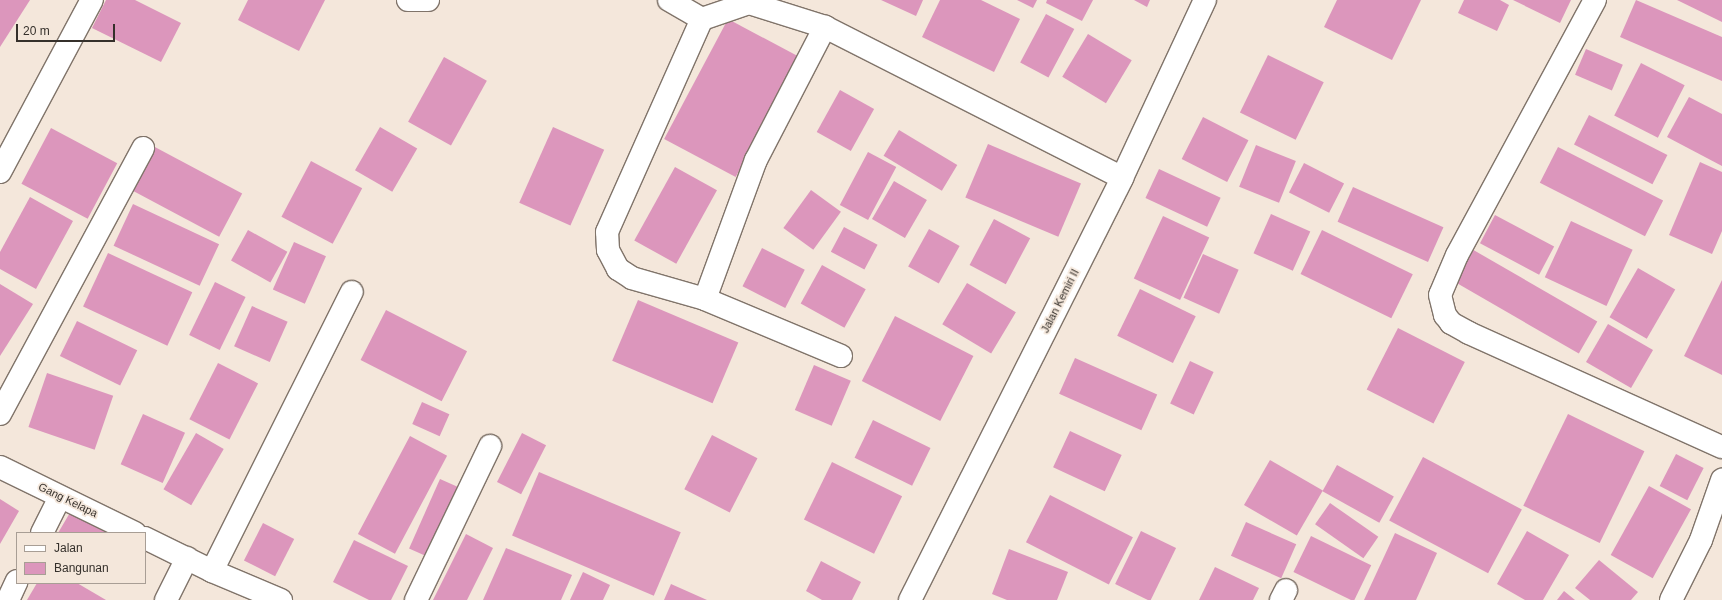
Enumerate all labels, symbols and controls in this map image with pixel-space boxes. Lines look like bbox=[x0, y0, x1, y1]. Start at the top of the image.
scale bar bbox=[18, 16, 117, 42]
text: 20 m bbox=[23, 24, 50, 38]
street label: Jalan Kemiri II bbox=[1038, 267, 1082, 335]
street label: Gang Kelapa bbox=[36, 480, 100, 520]
legend bbox=[16, 532, 146, 584]
text: Jalan bbox=[54, 541, 83, 555]
text: Bangunan bbox=[54, 561, 109, 575]

